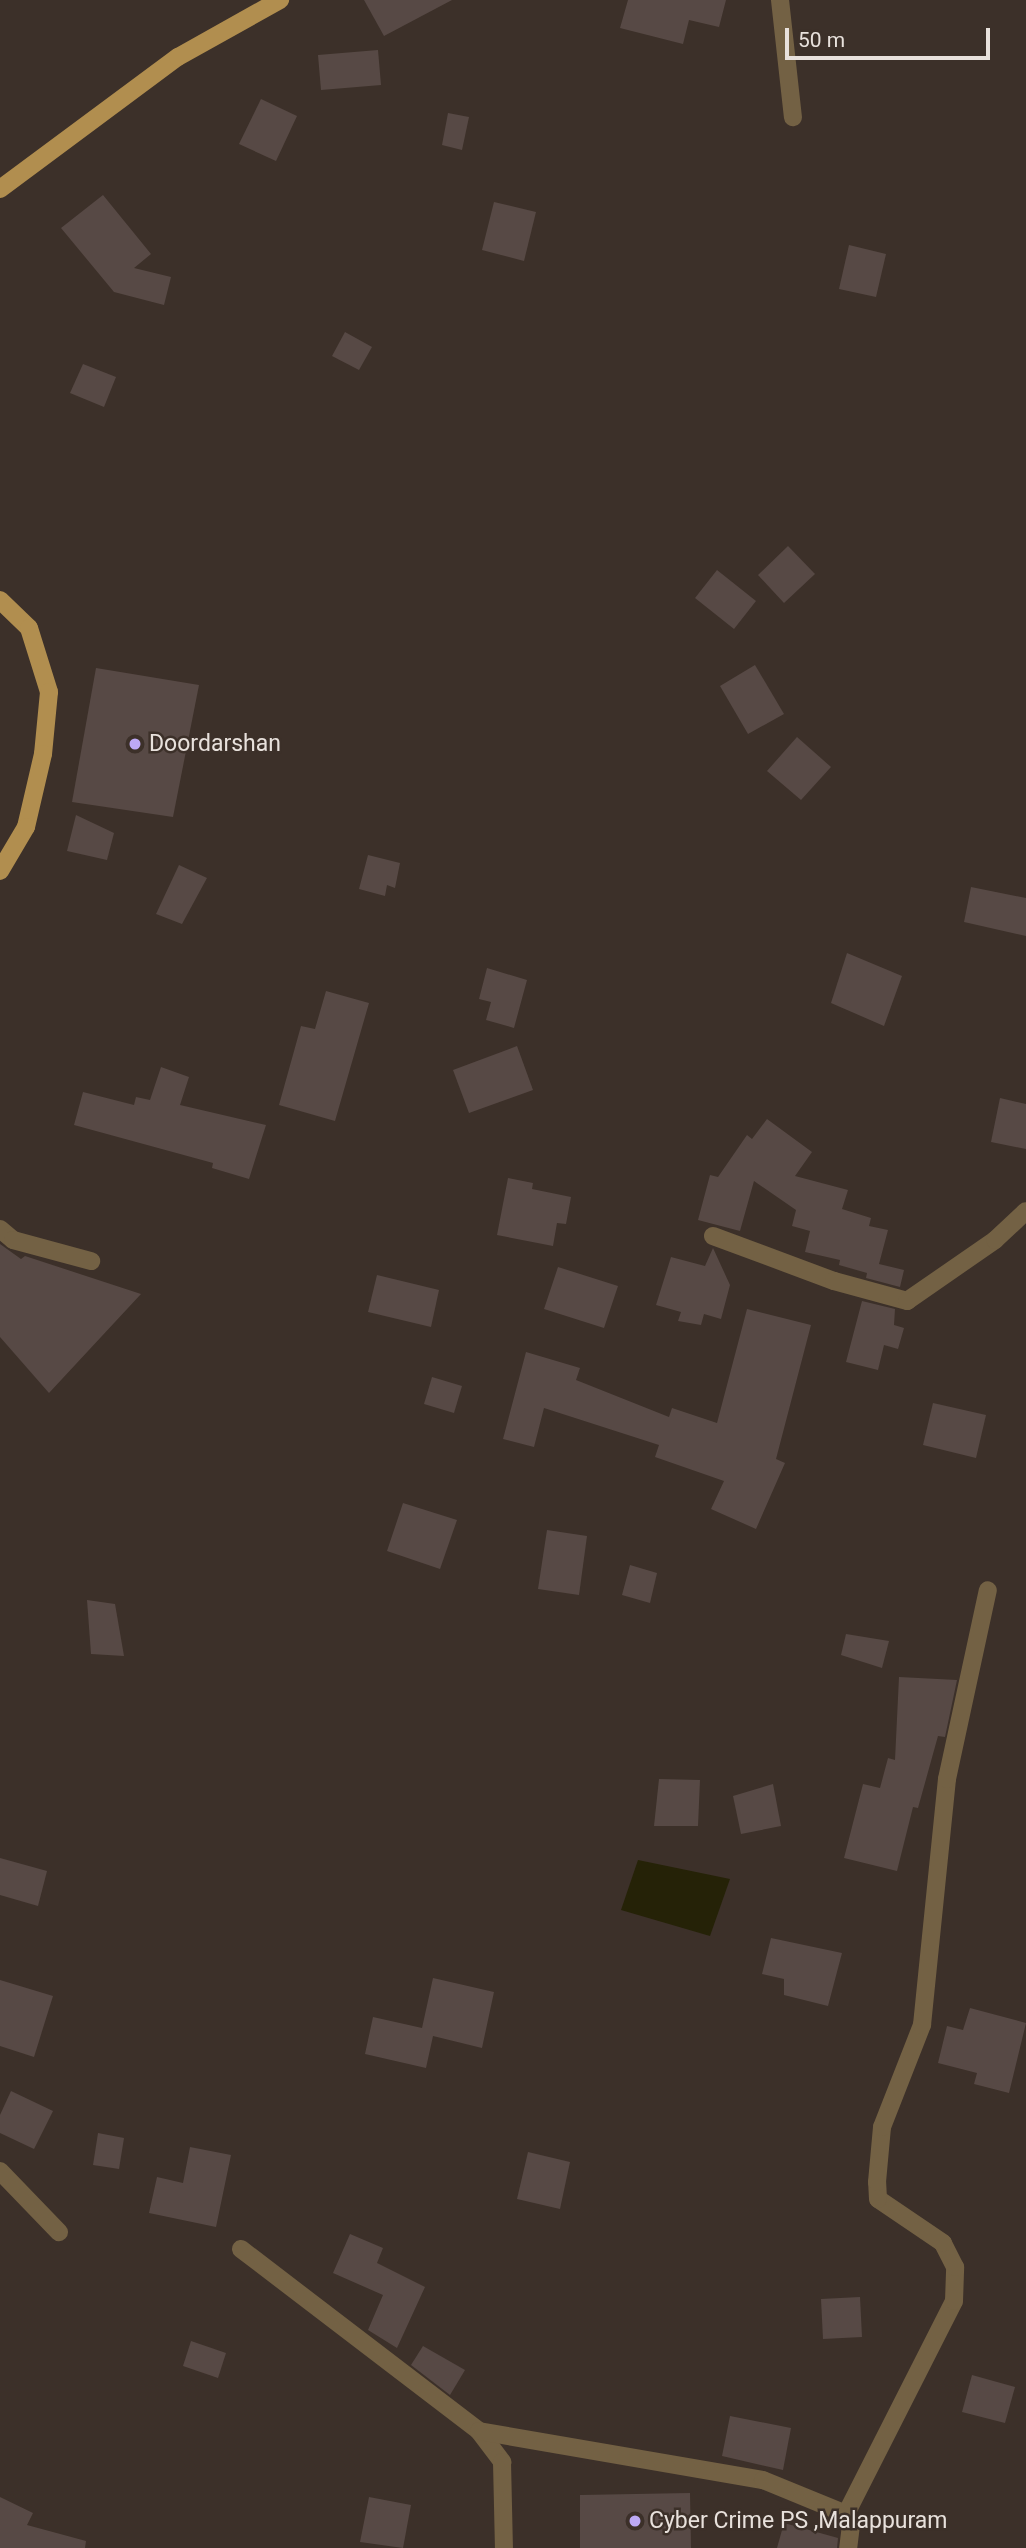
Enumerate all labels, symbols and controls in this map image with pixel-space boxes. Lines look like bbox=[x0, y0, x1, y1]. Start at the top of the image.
scale bar bbox=[788, 14, 993, 58]
text: 50 m bbox=[798, 28, 845, 52]
place label: Doordarshan bbox=[149, 730, 281, 758]
marker: Doordarshan bbox=[127, 736, 143, 752]
place label: Cyber Crime PS ,Malappuram bbox=[649, 2507, 948, 2535]
marker: Cyber Crime PS ,Malappuram bbox=[627, 2513, 643, 2529]

